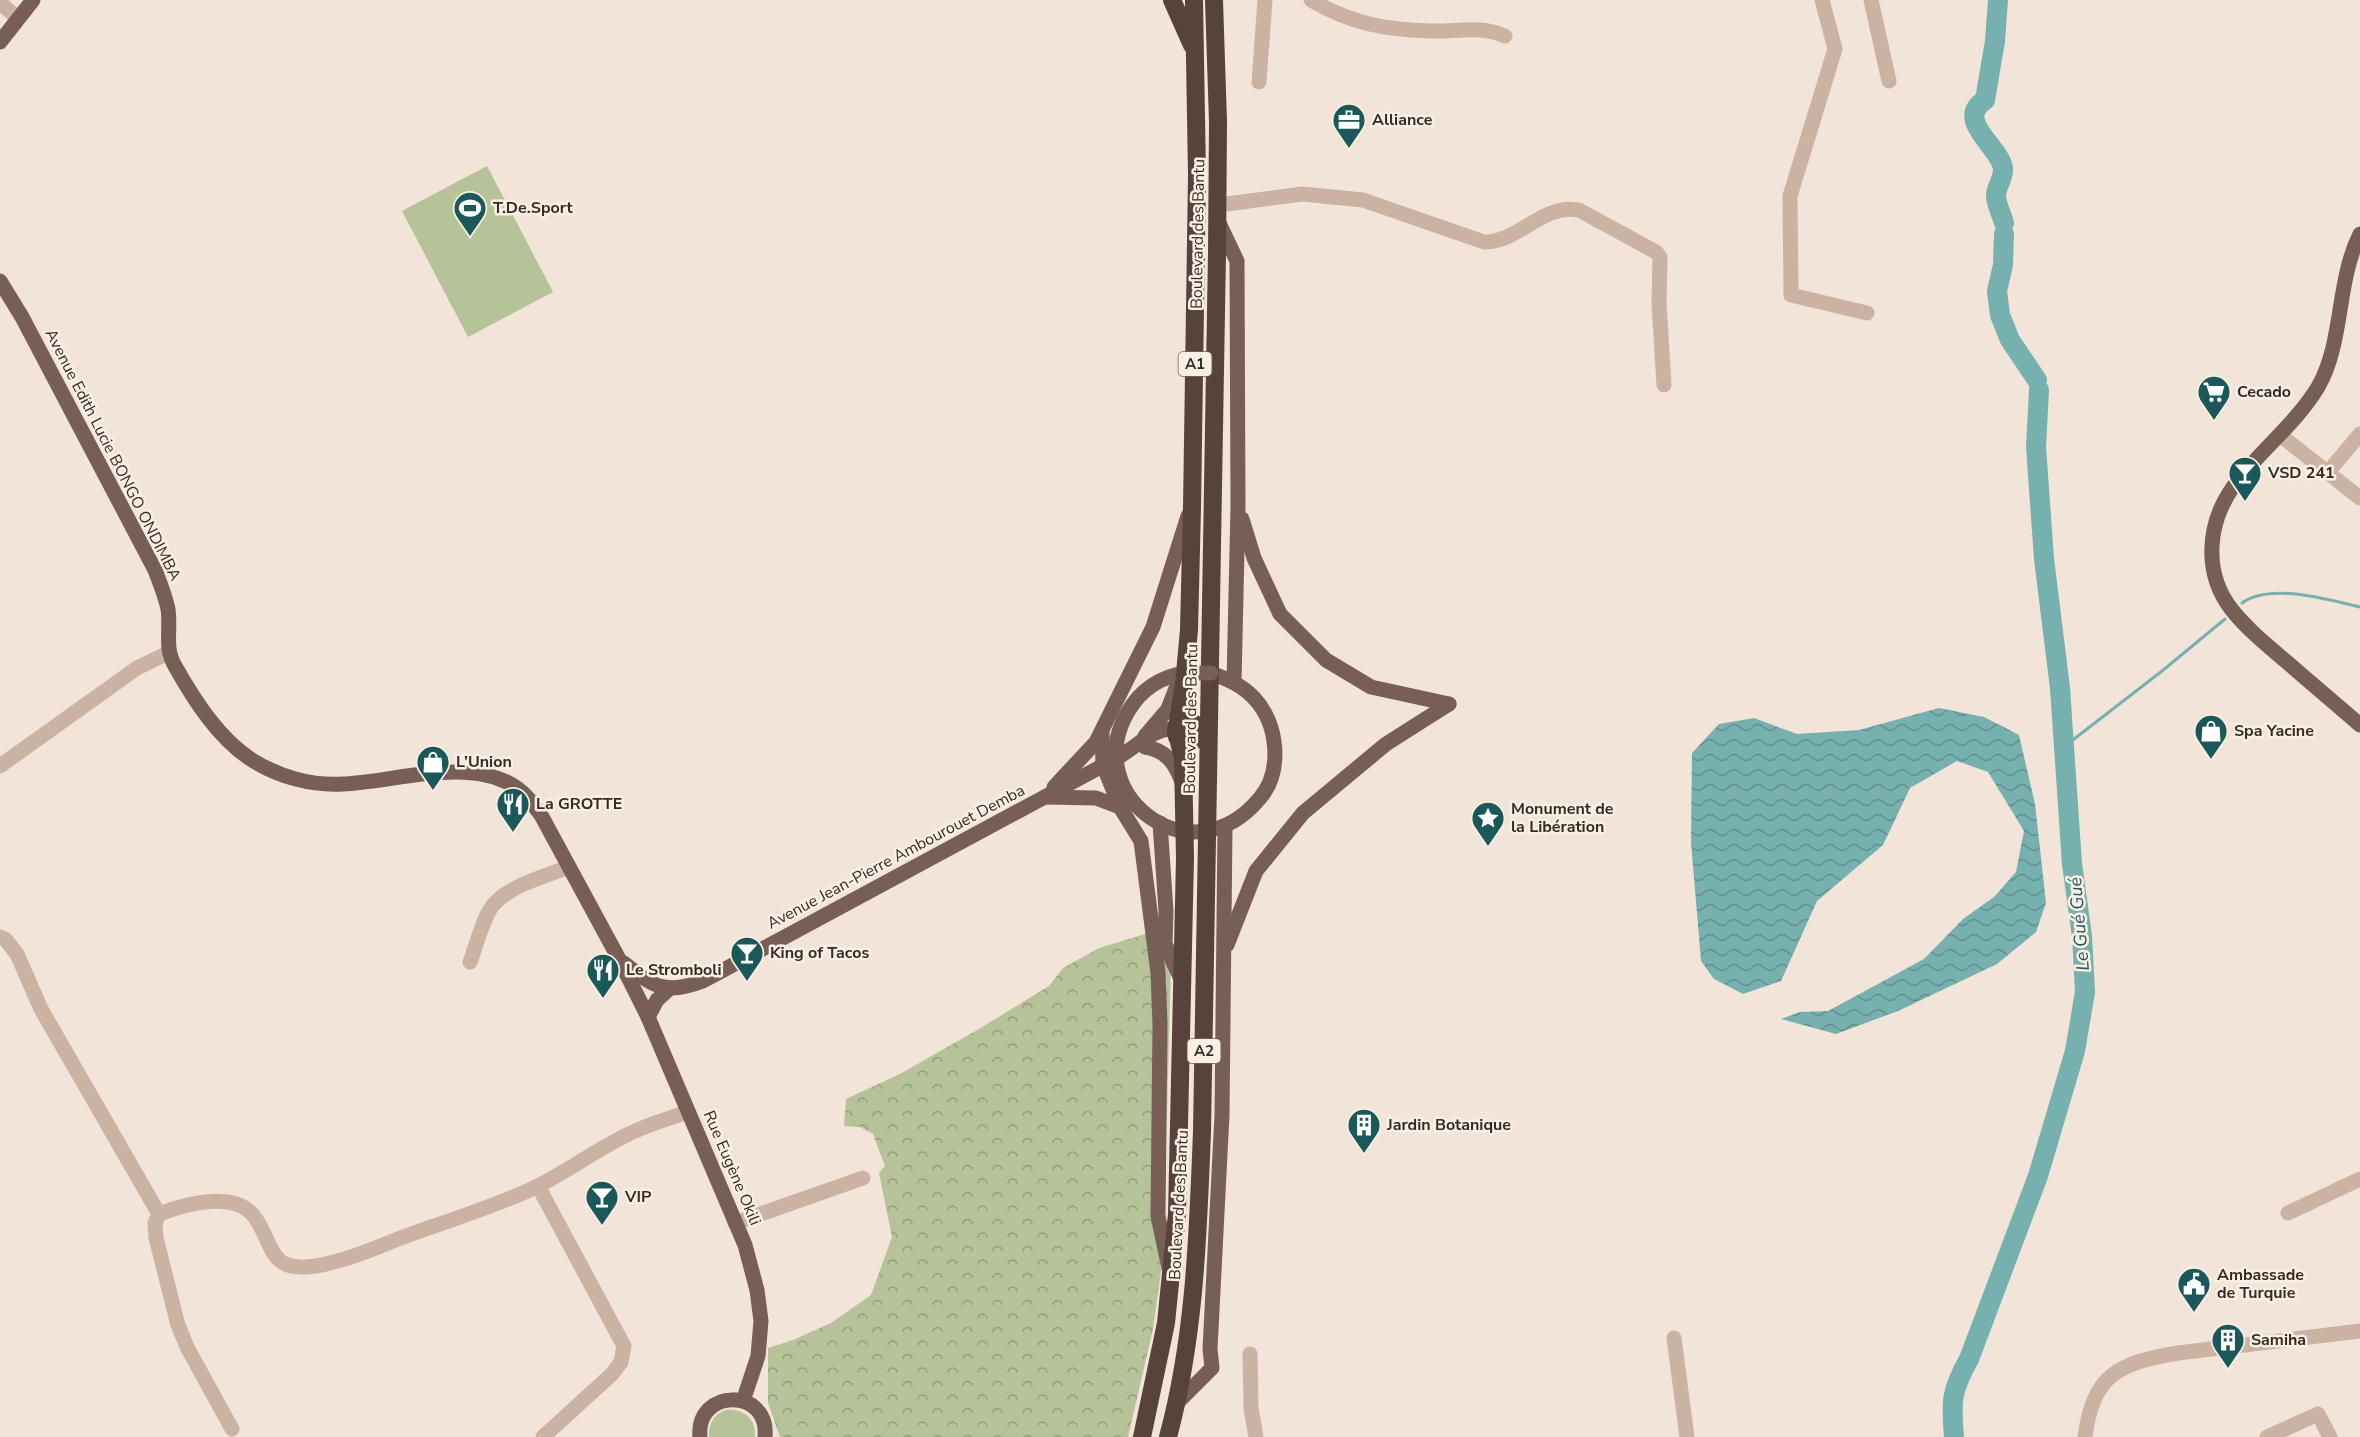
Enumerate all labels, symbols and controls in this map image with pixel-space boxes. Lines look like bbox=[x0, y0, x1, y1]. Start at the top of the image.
office icon: Alliance bbox=[1331, 102, 1367, 149]
place label: Alliance bbox=[1372, 109, 1433, 131]
street label: Boulevard des Bantu bbox=[1186, 159, 1210, 309]
sports icon: T.De.Sport bbox=[452, 190, 488, 237]
place label: T.De.Sport bbox=[493, 197, 573, 219]
street label: Avenue Edith Lucie BONGO ONDIMBA bbox=[40, 325, 187, 585]
road number: A1 bbox=[1178, 352, 1212, 376]
supermarket icon: Cecado bbox=[2196, 374, 2232, 421]
place label: Cecado bbox=[2237, 381, 2291, 403]
bar icon: VSD 241 bbox=[2227, 455, 2263, 502]
place label: VSD 241 bbox=[2267, 462, 2335, 484]
street label: Boulevard des Bantu bbox=[1179, 644, 1203, 794]
shop icon: Spa Yacine bbox=[2193, 713, 2229, 760]
place label: Spa Yacine bbox=[2234, 720, 2314, 742]
shop icon: L’Union bbox=[415, 744, 451, 791]
place label: L’Union bbox=[456, 751, 512, 773]
street label: Avenue Jean-Pierre Ambourouet Demba bbox=[763, 779, 1029, 935]
restaurant icon: La GROTTE bbox=[495, 786, 531, 833]
place label: La GROTTE bbox=[536, 793, 622, 815]
place label: Monument de la Libération bbox=[1511, 798, 1614, 838]
place icon: Monument de la Libération bbox=[1470, 800, 1506, 847]
water label: Le Gué Gué bbox=[2063, 876, 2095, 972]
bar icon: King of Tacos bbox=[729, 935, 765, 982]
place label: King of Tacos bbox=[770, 942, 869, 964]
restaurant icon: Le Stromboli bbox=[585, 952, 621, 999]
place label: Le Stromboli bbox=[626, 959, 721, 981]
road number: A2 bbox=[1188, 1039, 1220, 1063]
street label: Rue Eugène Okili bbox=[698, 1107, 766, 1229]
building icon: Jardin Botanique bbox=[1346, 1107, 1382, 1154]
place label: Jardin Botanique bbox=[1386, 1114, 1511, 1136]
street label: Boulevard des Bantu bbox=[1164, 1130, 1194, 1280]
bar icon: VIP bbox=[584, 1179, 620, 1226]
place label: VIP bbox=[624, 1186, 651, 1208]
place label: Ambassade de Turquie bbox=[2217, 1264, 2304, 1304]
public building icon: Ambassade de Turquie bbox=[2176, 1266, 2212, 1313]
building icon: Samiha bbox=[2210, 1322, 2246, 1369]
place label: Samiha bbox=[2251, 1329, 2306, 1351]

